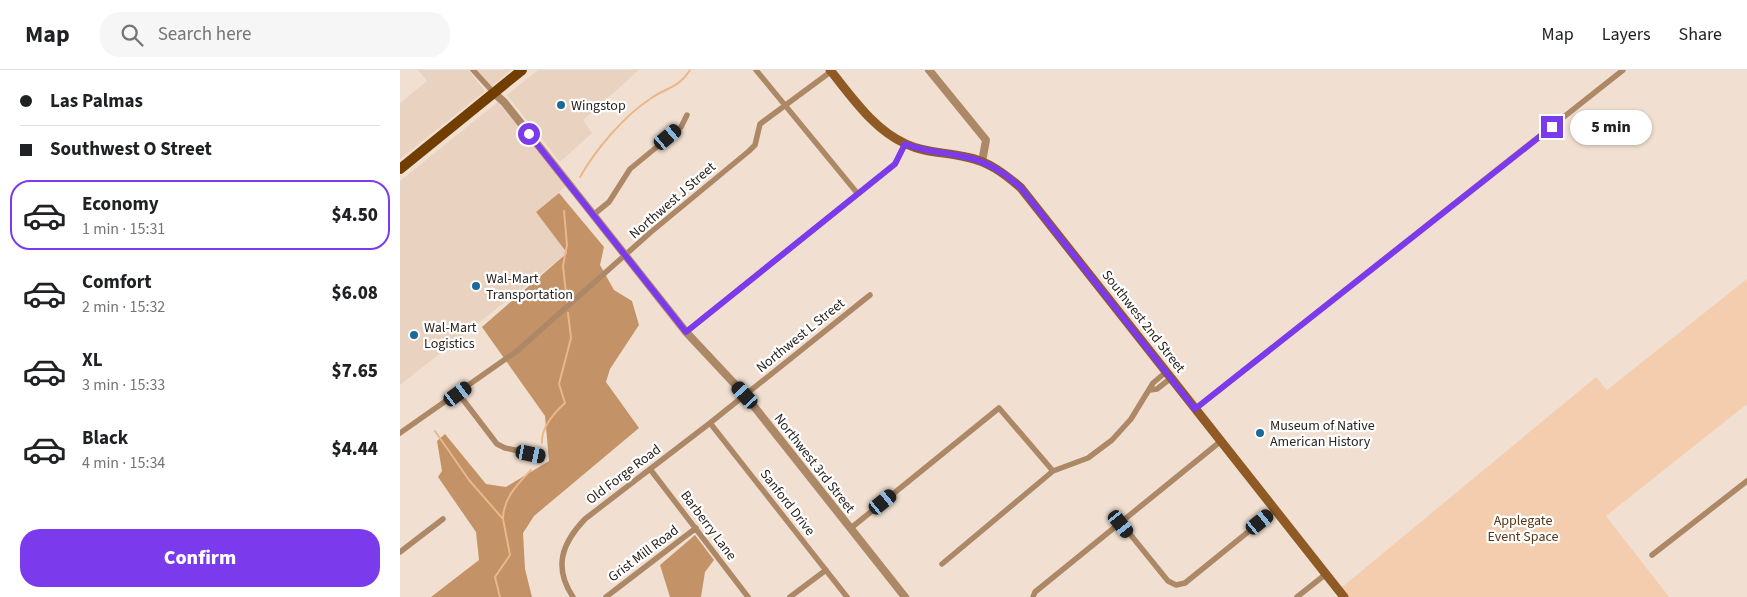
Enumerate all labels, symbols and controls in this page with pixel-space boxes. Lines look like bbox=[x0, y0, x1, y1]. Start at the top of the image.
search box bbox=[100, 12, 450, 57]
text: Map bbox=[25, 17, 70, 52]
icon: search bbox=[118, 21, 146, 49]
text: Search here bbox=[158, 21, 251, 48]
text: Map bbox=[1542, 22, 1574, 47]
text: Layers bbox=[1602, 22, 1651, 47]
text: Share bbox=[1679, 22, 1722, 47]
text: Las Palmas bbox=[50, 88, 143, 115]
place label: Wingstop bbox=[571, 96, 626, 116]
marker: Wingstop bbox=[555, 99, 567, 111]
callout: 5 min bbox=[1570, 110, 1652, 144]
route end bbox=[1541, 116, 1563, 138]
text: 5 min bbox=[1591, 116, 1631, 138]
car bbox=[651, 122, 684, 152]
route start bbox=[518, 123, 540, 145]
text: Southwest O Street bbox=[50, 136, 212, 163]
street label: Northwest J Street bbox=[625, 157, 720, 244]
text: Economy bbox=[82, 191, 159, 218]
icon: car bbox=[22, 193, 67, 238]
text: $4.50 bbox=[332, 202, 378, 229]
text: 1 min · 15:31 bbox=[82, 218, 165, 240]
street label: Southwest 2nd Street bbox=[1097, 266, 1190, 377]
text: Comfort bbox=[82, 269, 152, 296]
place label: Wal-Mart Transportation bbox=[486, 269, 573, 305]
icon: car bbox=[22, 271, 67, 316]
text: $6.08 bbox=[332, 280, 378, 307]
marker: Wal-Mart Transportation bbox=[470, 280, 482, 292]
street label: Northwest L Street bbox=[752, 294, 849, 378]
text: 2 min · 15:32 bbox=[82, 296, 165, 318]
place label: Wal-Mart Logistics bbox=[424, 318, 477, 354]
marker: Wal-Mart Logistics bbox=[408, 329, 420, 341]
text: XL bbox=[82, 347, 103, 374]
icon: car bbox=[22, 349, 67, 394]
text: $7.65 bbox=[332, 358, 378, 385]
text: 3 min · 15:33 bbox=[82, 374, 165, 396]
car bbox=[441, 379, 474, 409]
car bbox=[729, 379, 760, 411]
street label: Northwest 3rd Street bbox=[769, 410, 860, 518]
place label: Museum of Native American History bbox=[1270, 416, 1375, 452]
text: Black bbox=[82, 425, 128, 452]
icon: car bbox=[22, 427, 67, 472]
marker: Museum of Native American History bbox=[1254, 427, 1266, 439]
text: $4.44 bbox=[332, 436, 378, 463]
street label: Old Forge Road bbox=[582, 440, 665, 510]
car bbox=[514, 444, 547, 464]
text: 4 min · 15:34 bbox=[82, 452, 165, 474]
street label: Sanford Drive bbox=[755, 465, 820, 540]
street label: Barberry Lane bbox=[675, 487, 741, 565]
car bbox=[866, 487, 899, 517]
car bbox=[1243, 507, 1276, 537]
car bbox=[1105, 508, 1136, 540]
park label: Applegate Event Space bbox=[1488, 511, 1559, 547]
street label: Grist Mill Road bbox=[604, 521, 683, 587]
button: Confirm bbox=[20, 529, 380, 587]

